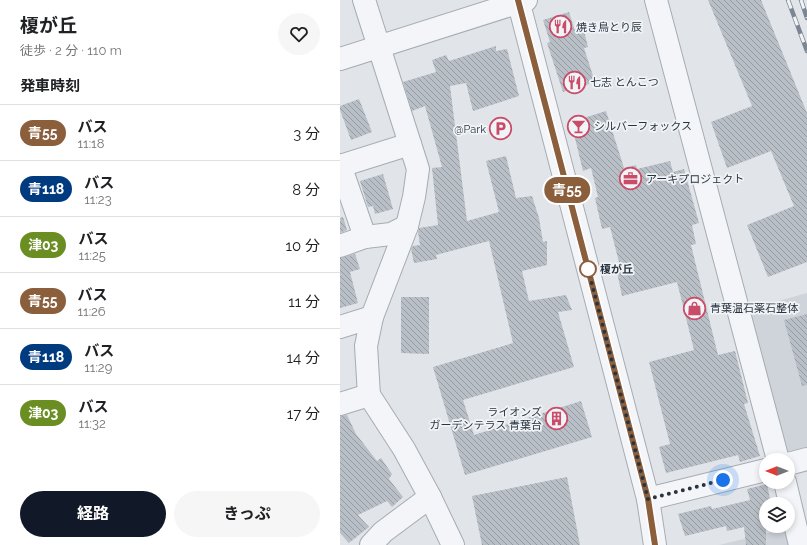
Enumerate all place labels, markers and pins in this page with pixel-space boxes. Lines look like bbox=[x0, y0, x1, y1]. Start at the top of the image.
restaurant icon: 焼き鳥とり辰 bbox=[547, 14, 573, 40]
place label: 焼き鳥とり辰 bbox=[576, 21, 642, 34]
restaurant icon: 七志 とんこつ bbox=[561, 69, 587, 95]
place label: 七志 とんこつ bbox=[590, 76, 659, 89]
bar icon: シルバーフォックス bbox=[566, 113, 592, 139]
parking icon: @Park bbox=[488, 116, 514, 142]
place label: シルバーフォックス bbox=[594, 120, 692, 133]
place label: @Park bbox=[454, 123, 486, 136]
office icon: アーキプロジェクト bbox=[618, 166, 644, 192]
place label: アーキプロジェクト bbox=[646, 173, 744, 186]
marker: 榎が丘 bbox=[579, 260, 597, 278]
place label: 榎が丘 bbox=[600, 263, 633, 276]
shop icon: 青葉温石薬石整体 bbox=[682, 295, 708, 321]
place label: 青葉温石薬石整体 bbox=[710, 302, 799, 315]
building icon: ライオンズ ガーデンテラス 青葉台 bbox=[544, 405, 570, 431]
place label: ライオンズ ガーデンテラス 青葉台 bbox=[429, 406, 542, 432]

